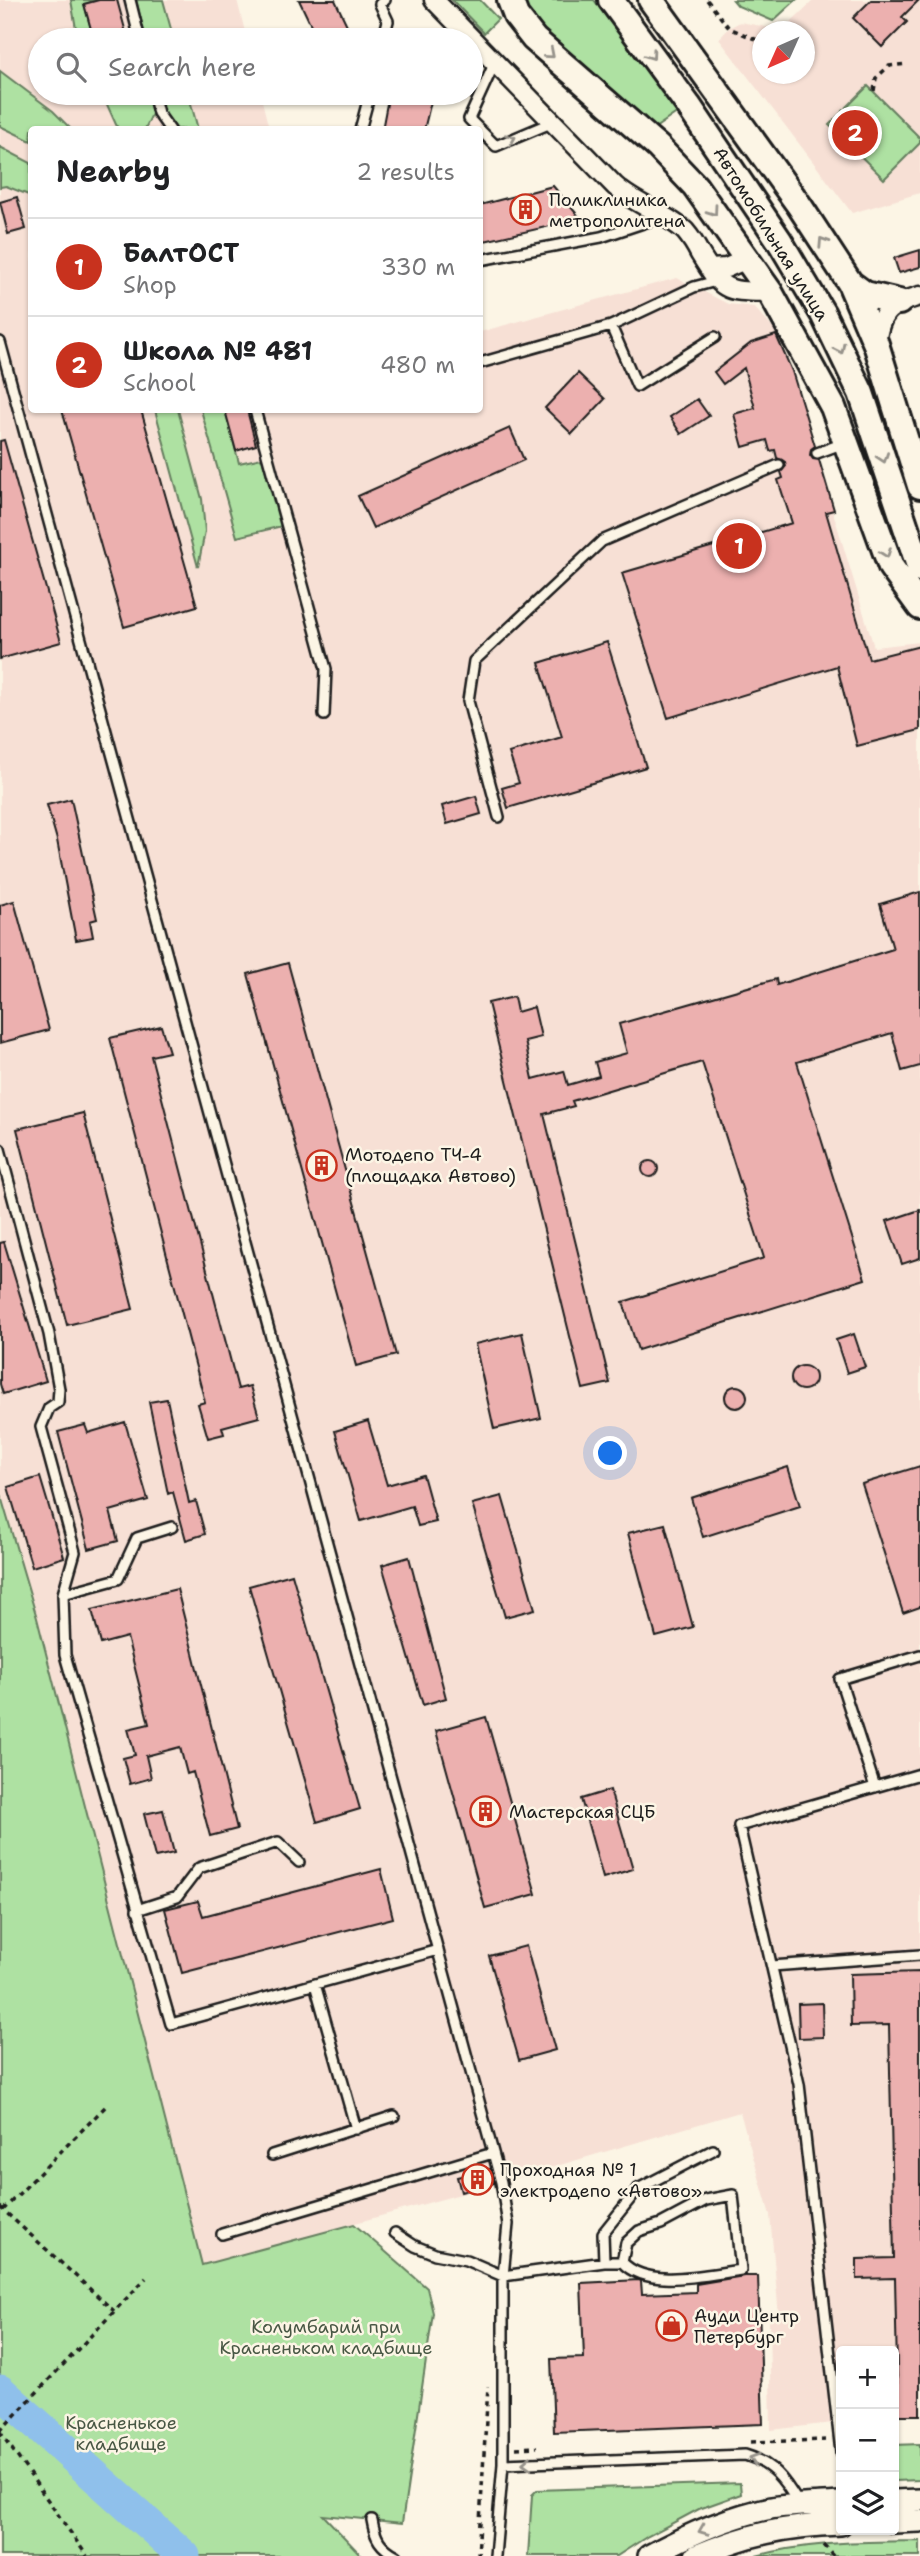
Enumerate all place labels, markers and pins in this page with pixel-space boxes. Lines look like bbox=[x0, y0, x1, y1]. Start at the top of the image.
pin: 2 bbox=[832, 107, 878, 159]
place label: Поликлиника метрополитена bbox=[549, 188, 685, 233]
building icon: Поликлиника метрополитена bbox=[509, 193, 543, 227]
pin: 1 bbox=[716, 520, 762, 572]
place label: Мотодепо ТЧ-4 (площадка Автово) bbox=[345, 1143, 516, 1188]
building icon: Мотодепо ТЧ-4 (площадка Автово) bbox=[305, 1148, 339, 1182]
building icon: Мастерская СЦБ bbox=[469, 1795, 503, 1829]
place label: Мастерская СЦБ bbox=[509, 1800, 656, 1824]
place label: Проходная № 1 электродепо «Автово» bbox=[500, 2158, 702, 2203]
building icon: Проходная № 1 электродепо «Автово» bbox=[460, 2163, 494, 2197]
place label: Ауди Центр Петербург bbox=[694, 2304, 799, 2349]
shop icon: Ауди Центр Петербург bbox=[654, 2309, 688, 2343]

